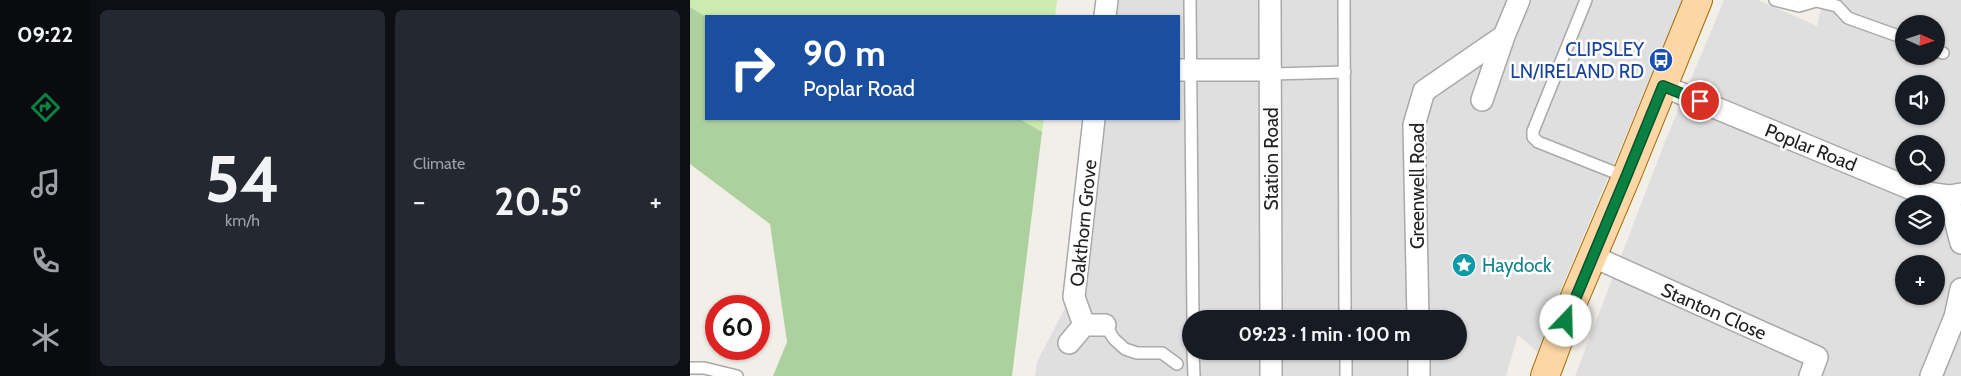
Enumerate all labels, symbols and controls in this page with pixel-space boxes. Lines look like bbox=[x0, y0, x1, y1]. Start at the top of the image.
north arrow bbox=[1895, 15, 1945, 65]
map controls bbox=[1895, 15, 1945, 305]
text: 09:22 bbox=[17, 21, 73, 48]
text: 90 m bbox=[803, 32, 886, 75]
icon: right bbox=[720, 35, 785, 100]
place label: CLIPSLEY LN/IRELAND RD bbox=[1510, 38, 1644, 83]
bus stop icon: CLIPSLEY LN/IRELAND RD bbox=[1648, 47, 1674, 73]
text: Poplar Road bbox=[803, 75, 915, 102]
button: sound bbox=[1895, 75, 1945, 125]
pin bbox=[1679, 80, 1721, 122]
icon: arrive bbox=[1686, 87, 1714, 115]
icon: directions bbox=[28, 90, 63, 125]
street label: Station Road bbox=[1260, 107, 1283, 211]
street label: Poplar Road bbox=[1762, 119, 1860, 176]
street label: Greenwell Road bbox=[1406, 123, 1429, 249]
button: search bbox=[1895, 135, 1945, 185]
text: 54 bbox=[205, 139, 280, 218]
text: Climate bbox=[413, 154, 465, 173]
street label: Oakthorn Grove bbox=[1065, 158, 1102, 288]
icon: music bbox=[28, 166, 63, 201]
text: 20.5° bbox=[494, 178, 581, 225]
text: − bbox=[413, 184, 425, 218]
text: + bbox=[650, 184, 662, 218]
button: layers bbox=[1895, 195, 1945, 245]
text: km/h bbox=[225, 211, 260, 230]
icon: phone bbox=[28, 243, 63, 278]
place icon: Haydock bbox=[1451, 252, 1477, 278]
place label: Haydock bbox=[1482, 254, 1552, 277]
button: + bbox=[1895, 255, 1945, 305]
street label: Stanton Close bbox=[1658, 278, 1770, 345]
position arrow bbox=[1539, 294, 1591, 346]
speed limit sign: 60 bbox=[705, 295, 770, 360]
icon: climate bbox=[28, 320, 63, 355]
text: 09:23 · 1 min · 100 m bbox=[1239, 323, 1411, 346]

